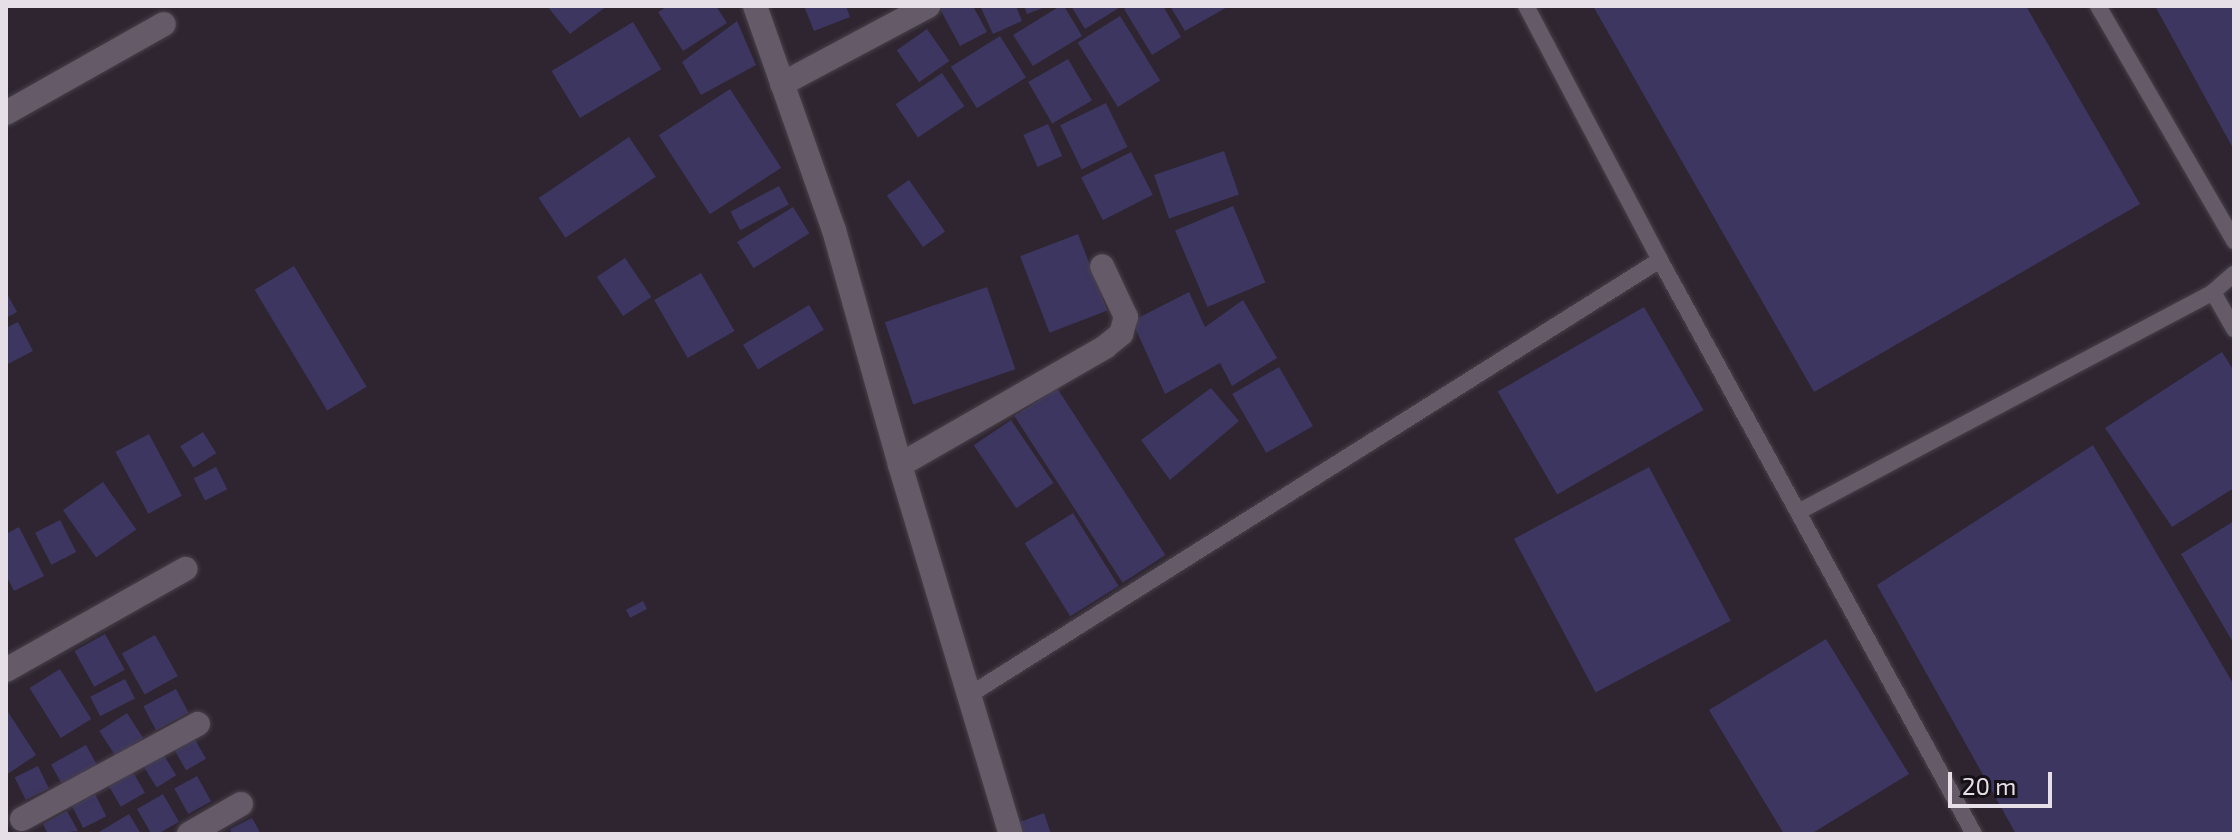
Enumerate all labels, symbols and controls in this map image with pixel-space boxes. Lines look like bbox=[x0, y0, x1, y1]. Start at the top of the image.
scale bar bbox=[1952, 756, 2056, 806]
text: 20 m bbox=[1962, 771, 2016, 800]

